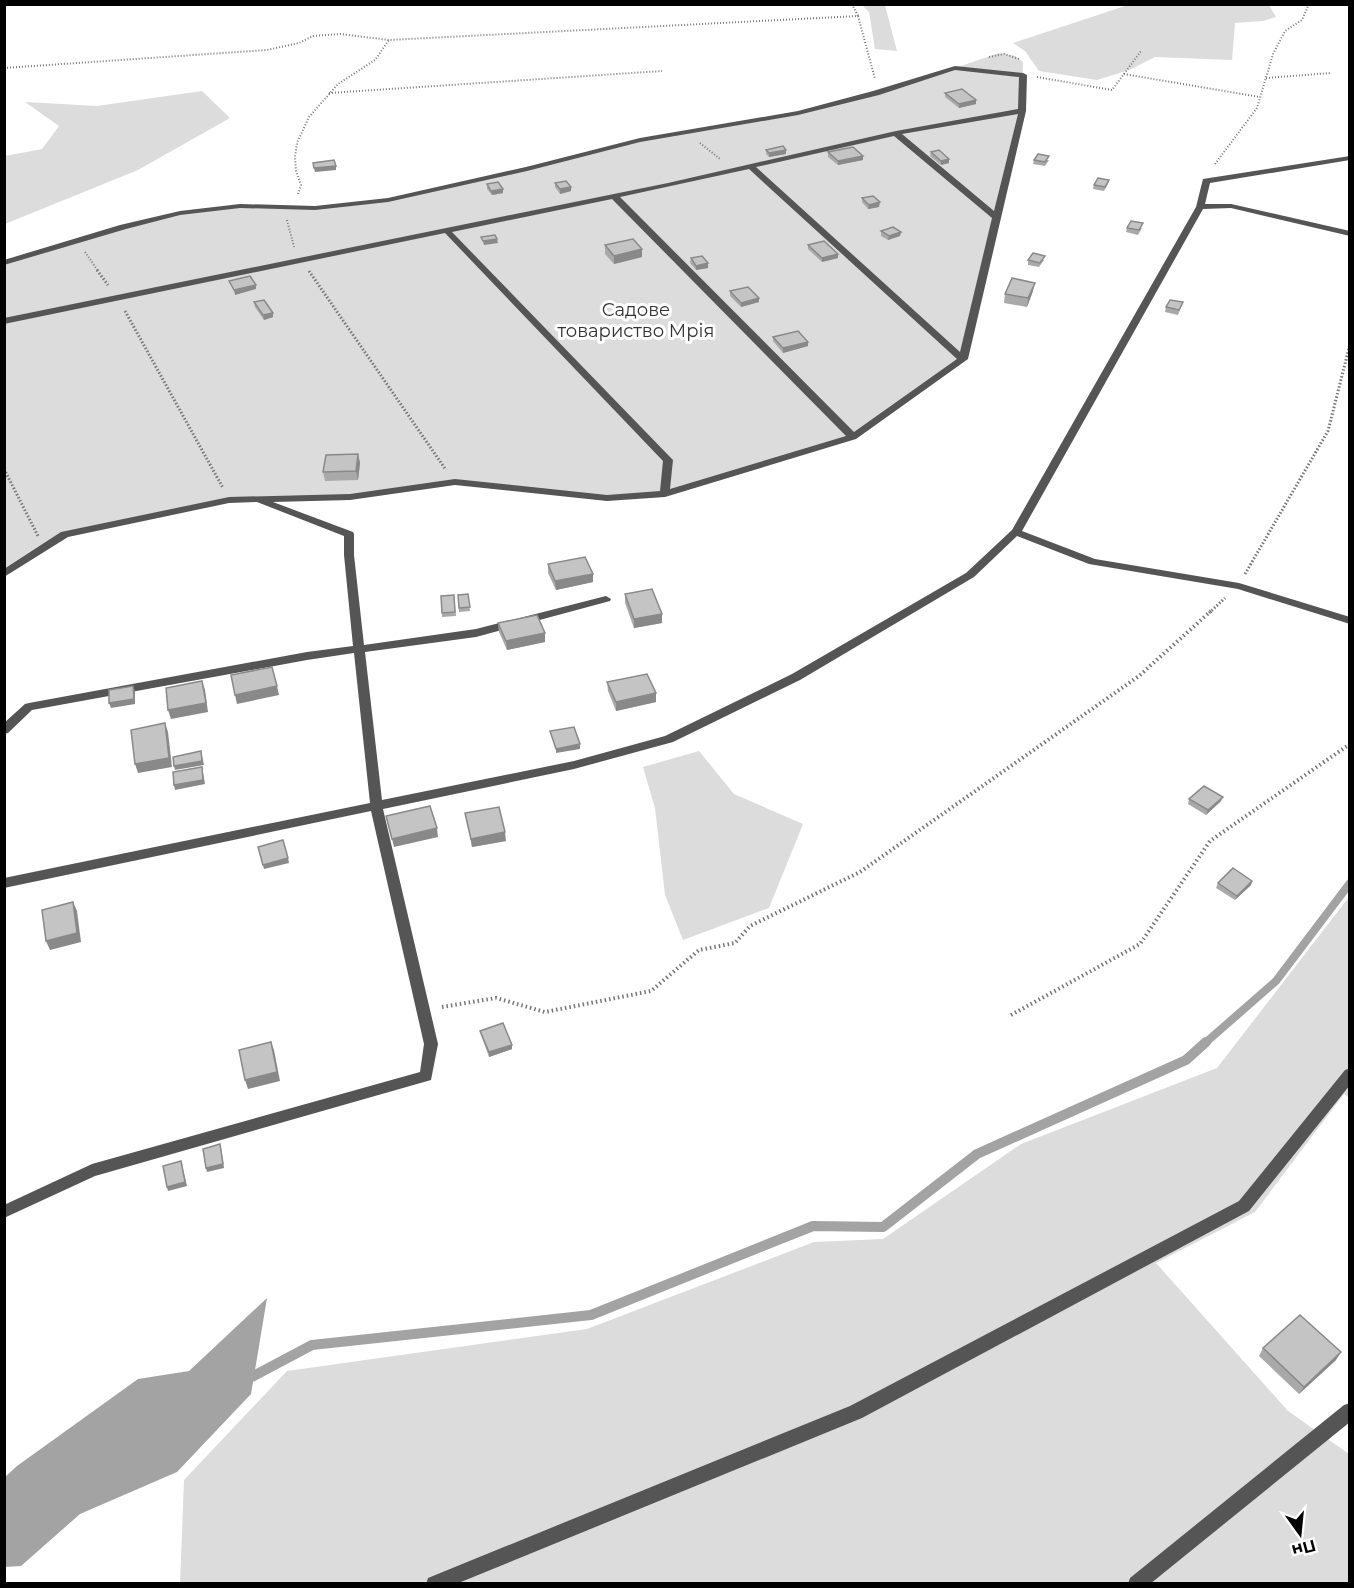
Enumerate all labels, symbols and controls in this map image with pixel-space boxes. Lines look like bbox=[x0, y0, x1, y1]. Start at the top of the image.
park label: Садове товариство Мрія bbox=[558, 299, 714, 342]
north arrow bbox=[1270, 1504, 1330, 1564]
text: Пн bbox=[1290, 1536, 1318, 1560]

